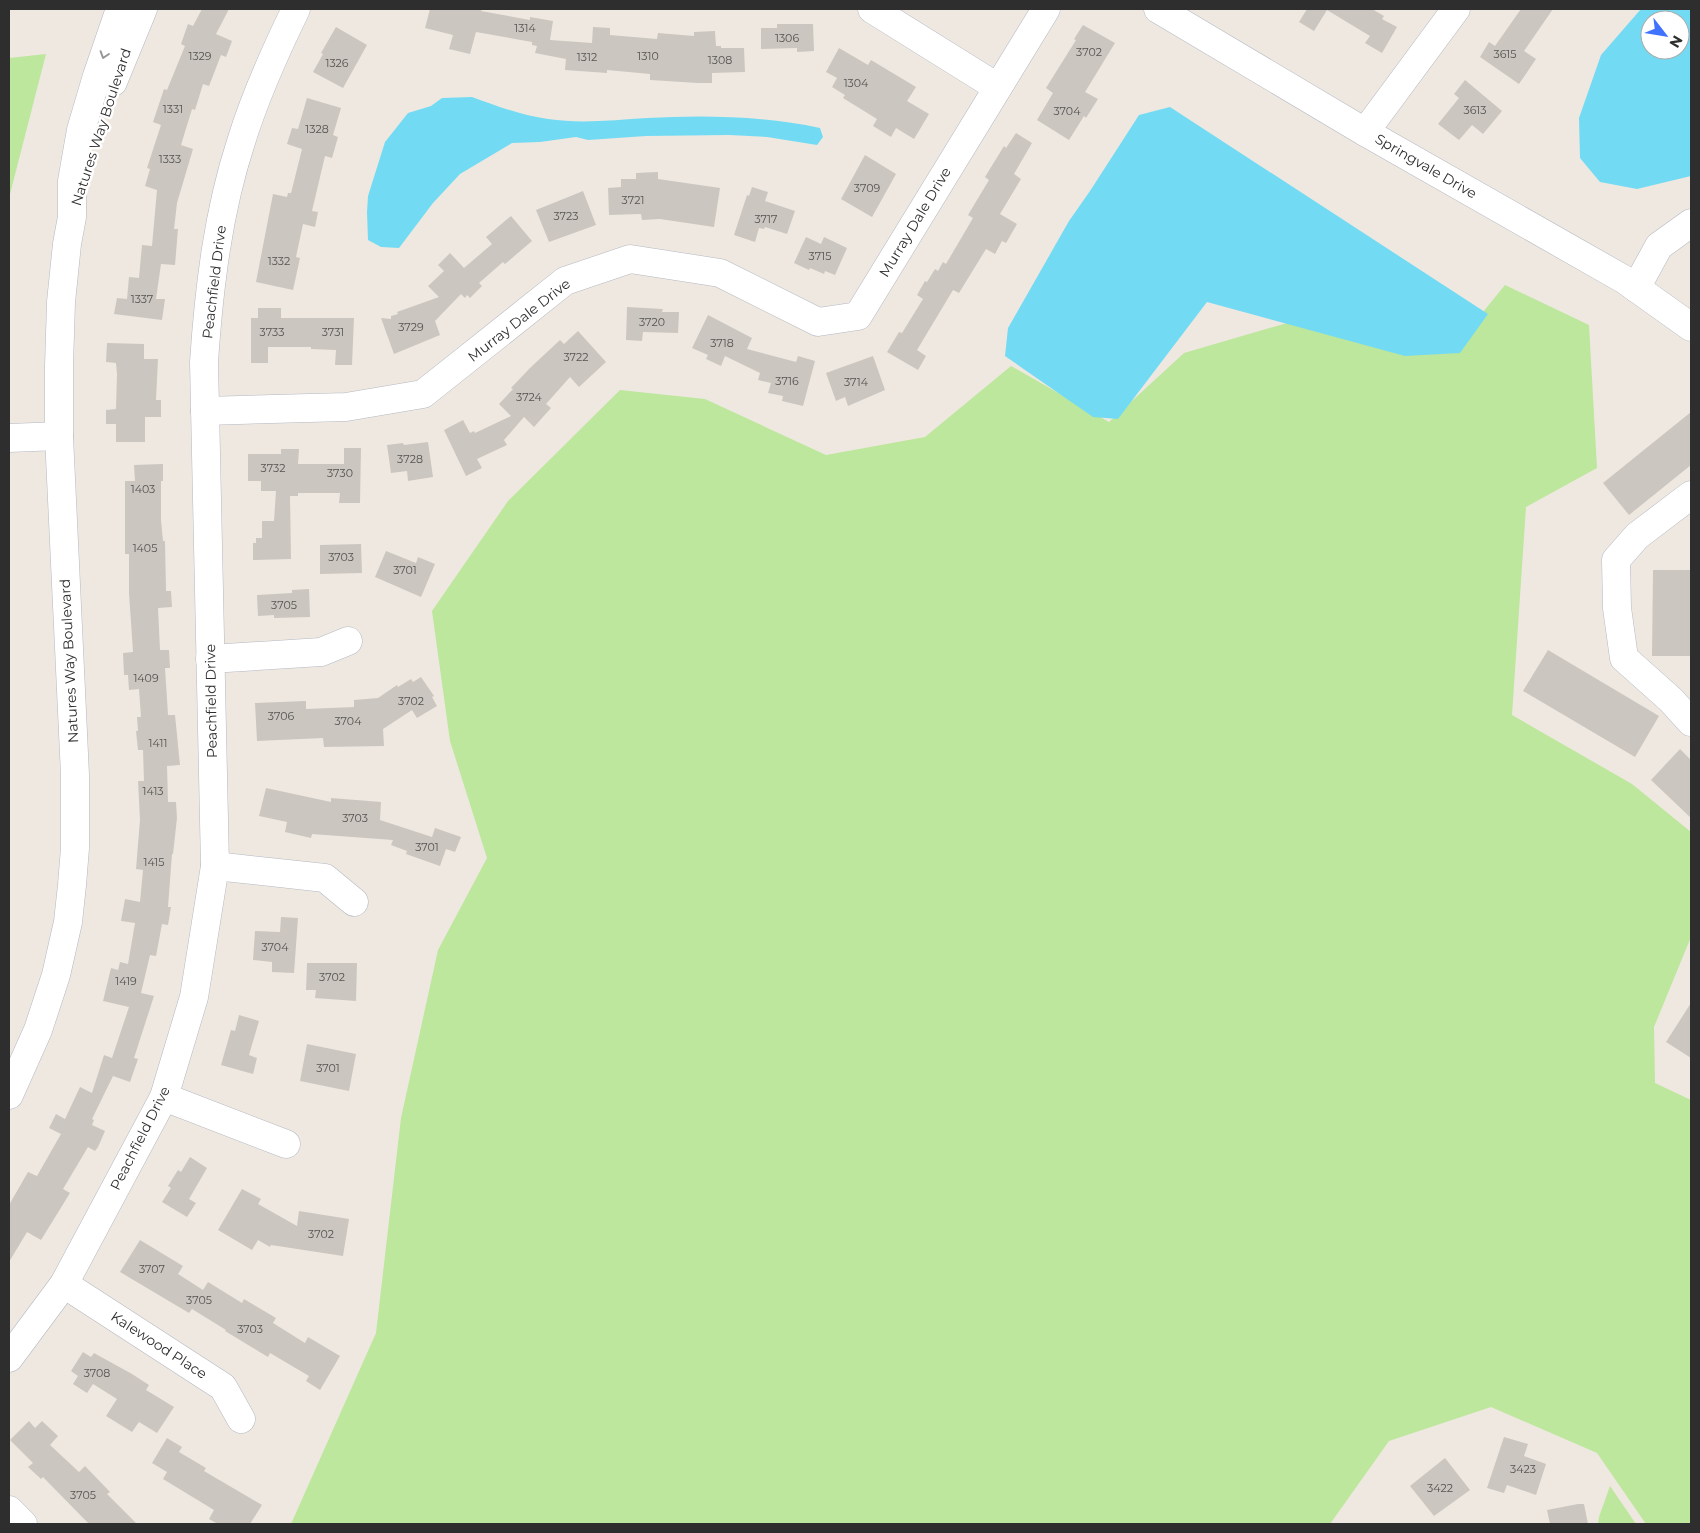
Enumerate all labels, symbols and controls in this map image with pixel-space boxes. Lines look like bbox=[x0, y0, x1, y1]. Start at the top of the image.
north arrow bbox=[1640, 10, 1690, 60]
house number: 1314 bbox=[514, 21, 536, 35]
house number: 1306 bbox=[775, 31, 799, 45]
text: N bbox=[1666, 32, 1687, 51]
house number: 3702 bbox=[1076, 45, 1102, 59]
street label: Natures Way Boulevard bbox=[67, 46, 135, 208]
house number: 3615 bbox=[1493, 47, 1517, 61]
house number: 1329 bbox=[188, 49, 212, 63]
house number: 1310 bbox=[637, 49, 659, 63]
one-way arrow bbox=[100, 50, 110, 59]
house number: 1312 bbox=[577, 50, 597, 64]
house number: 1308 bbox=[708, 53, 732, 67]
house number: 1326 bbox=[325, 56, 349, 70]
house number: 1304 bbox=[844, 76, 869, 90]
house number: 1331 bbox=[163, 102, 183, 116]
house number: 3613 bbox=[1463, 103, 1487, 117]
house number: 3704 bbox=[1054, 104, 1081, 118]
house number: 1328 bbox=[305, 122, 329, 136]
street label: Springvale Drive bbox=[1372, 130, 1480, 202]
house number: 1333 bbox=[159, 152, 181, 166]
street label: Murray Dale Drive bbox=[875, 164, 955, 280]
house number: 3709 bbox=[854, 181, 880, 195]
house number: 3721 bbox=[622, 193, 644, 207]
house number: 3723 bbox=[554, 209, 579, 223]
house number: 3717 bbox=[754, 212, 778, 226]
street label: Peachfield Drive bbox=[198, 224, 230, 340]
house number: 3715 bbox=[809, 249, 831, 263]
house number: 1332 bbox=[268, 254, 290, 268]
street label: Murray Dale Drive bbox=[464, 274, 574, 366]
house number: 1337 bbox=[131, 292, 153, 306]
house number: 3720 bbox=[639, 315, 665, 329]
house number: 3729 bbox=[398, 320, 424, 334]
house number: 3733 bbox=[260, 325, 284, 339]
house number: 3731 bbox=[322, 325, 344, 339]
house number: 3718 bbox=[710, 336, 734, 350]
house number: 3722 bbox=[563, 350, 589, 364]
house number: 3716 bbox=[775, 374, 799, 388]
house number: 3714 bbox=[844, 375, 869, 389]
house number: 3724 bbox=[516, 390, 543, 404]
house number: 3728 bbox=[397, 452, 423, 466]
house number: 3732 bbox=[261, 461, 285, 475]
house number: 3730 bbox=[327, 466, 353, 480]
house number: 1403 bbox=[131, 482, 155, 496]
house number: 1405 bbox=[133, 541, 157, 555]
house number: 3703 bbox=[328, 550, 354, 564]
house number: 3701 bbox=[393, 563, 417, 577]
street label: Natures Way Boulevard bbox=[56, 578, 82, 744]
house number: 3705 bbox=[271, 598, 297, 612]
street label: Peachfield Drive bbox=[201, 644, 221, 758]
house number: 1409 bbox=[133, 671, 159, 685]
house number: 3702 bbox=[398, 694, 424, 708]
house number: 3706 bbox=[268, 709, 294, 723]
house number: 3704 bbox=[335, 714, 362, 728]
house number: 1411 bbox=[149, 736, 167, 750]
house number: 1413 bbox=[142, 784, 164, 798]
house number: 3703 bbox=[342, 811, 368, 825]
house number: 3701 bbox=[415, 840, 439, 854]
house number: 1415 bbox=[143, 855, 165, 869]
house number: 3704 bbox=[262, 940, 289, 954]
house number: 3702 bbox=[319, 970, 345, 984]
house number: 1419 bbox=[115, 974, 137, 988]
house number: 3701 bbox=[316, 1061, 340, 1075]
street label: Peachfield Drive bbox=[106, 1083, 174, 1193]
house number: 3702 bbox=[308, 1227, 334, 1241]
house number: 3707 bbox=[139, 1262, 165, 1276]
house number: 3705 bbox=[186, 1293, 212, 1307]
street label: Kalewood Place bbox=[107, 1307, 211, 1383]
house number: 3703 bbox=[237, 1322, 263, 1336]
house number: 3708 bbox=[84, 1366, 110, 1380]
house number: 3423 bbox=[1510, 1462, 1536, 1476]
house number: 3422 bbox=[1427, 1481, 1453, 1495]
house number: 3705 bbox=[70, 1488, 96, 1502]

